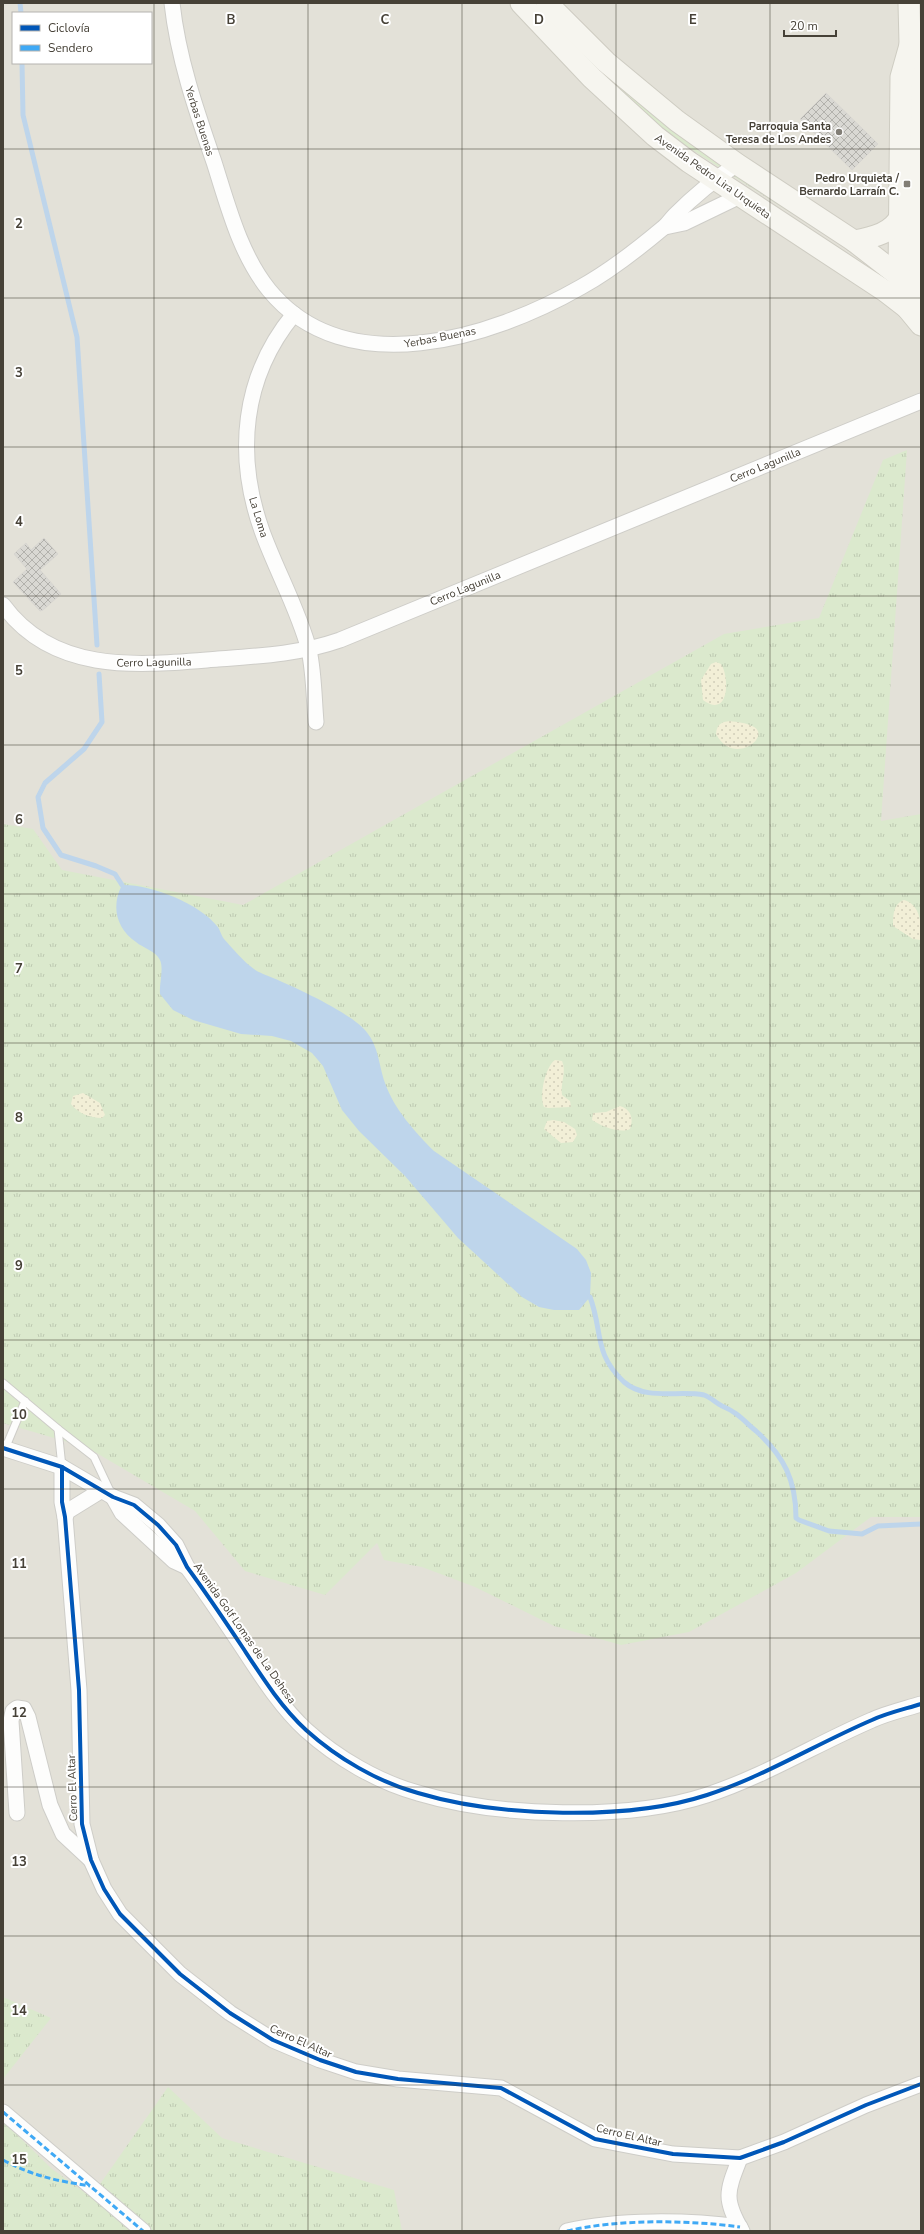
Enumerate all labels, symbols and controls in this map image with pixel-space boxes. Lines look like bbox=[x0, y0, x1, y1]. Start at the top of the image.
text: B bbox=[227, 11, 236, 29]
text: C bbox=[381, 11, 390, 29]
text: D bbox=[534, 11, 544, 29]
text: E bbox=[689, 11, 697, 29]
legend bbox=[12, 12, 152, 64]
scale bar bbox=[784, 12, 836, 38]
text: 20 m bbox=[790, 18, 818, 34]
text: Ciclovía bbox=[48, 20, 90, 36]
text: Sendero bbox=[48, 40, 93, 56]
street label: Yerbas Buenas bbox=[181, 83, 218, 158]
place label: Parroquia Santa Teresa de Los Andes bbox=[726, 119, 831, 147]
marker: Parroquia Santa Teresa de Los Andes bbox=[834, 127, 844, 137]
street label: Avenida Pedro Lira Urquieta bbox=[652, 131, 774, 222]
place label: Pedro Urquieta / Bernardo Larraín C. bbox=[799, 171, 900, 199]
marker: Pedro Urquieta / Bernardo Larraín C. bbox=[902, 179, 912, 189]
text: 2 bbox=[15, 215, 23, 233]
street label: Yerbas Buenas bbox=[402, 323, 477, 352]
text: 3 bbox=[15, 364, 23, 382]
street label: Cerro Lagunilla bbox=[728, 444, 803, 487]
street label: La Loma bbox=[245, 495, 272, 540]
text: 4 bbox=[15, 513, 23, 531]
street label: Cerro Lagunilla bbox=[428, 567, 503, 610]
street label: Cerro Lagunilla bbox=[116, 654, 192, 671]
text: 5 bbox=[15, 662, 23, 680]
text: 6 bbox=[15, 811, 23, 829]
text: 7 bbox=[15, 960, 23, 978]
text: 8 bbox=[15, 1109, 23, 1127]
text: 9 bbox=[15, 1257, 23, 1275]
text: 10 bbox=[11, 1406, 27, 1424]
text: 11 bbox=[11, 1555, 27, 1573]
street label: Avenida Golf Lomas de La Dehesa bbox=[190, 1560, 299, 1707]
text: 12 bbox=[11, 1704, 27, 1722]
street label: Cerro El Altar bbox=[64, 1754, 81, 1822]
text: 13 bbox=[11, 1853, 27, 1871]
text: 14 bbox=[11, 2002, 27, 2020]
street label: Cerro El Altar bbox=[267, 2021, 334, 2062]
street label: Cerro El Altar bbox=[595, 2121, 663, 2150]
text: 15 bbox=[11, 2151, 27, 2169]

